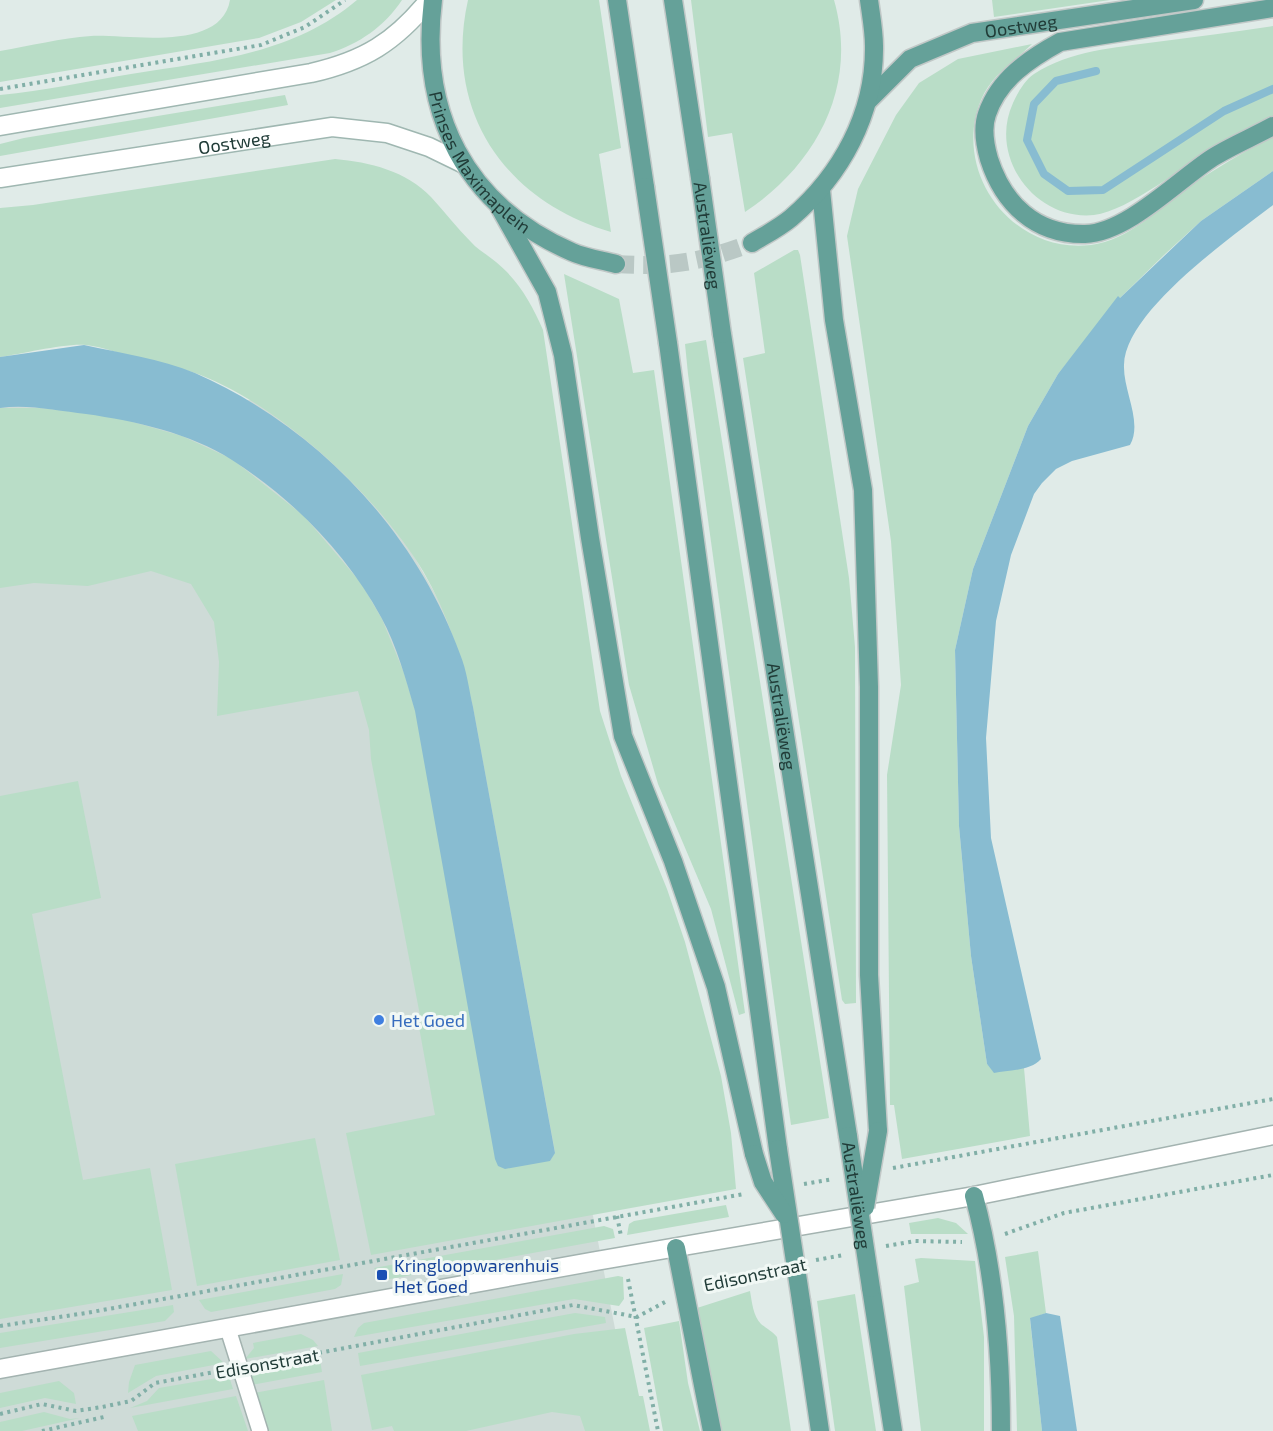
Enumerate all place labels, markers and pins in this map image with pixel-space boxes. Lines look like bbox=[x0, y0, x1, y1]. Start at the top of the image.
place label: Het Goed bbox=[391, 1009, 465, 1031]
marker: Het Goed bbox=[372, 1013, 386, 1027]
place label: Kringloopwarenhuis Het Goed bbox=[394, 1254, 559, 1297]
marker: Kringloopwarenhuis Het Goed bbox=[375, 1268, 389, 1282]

